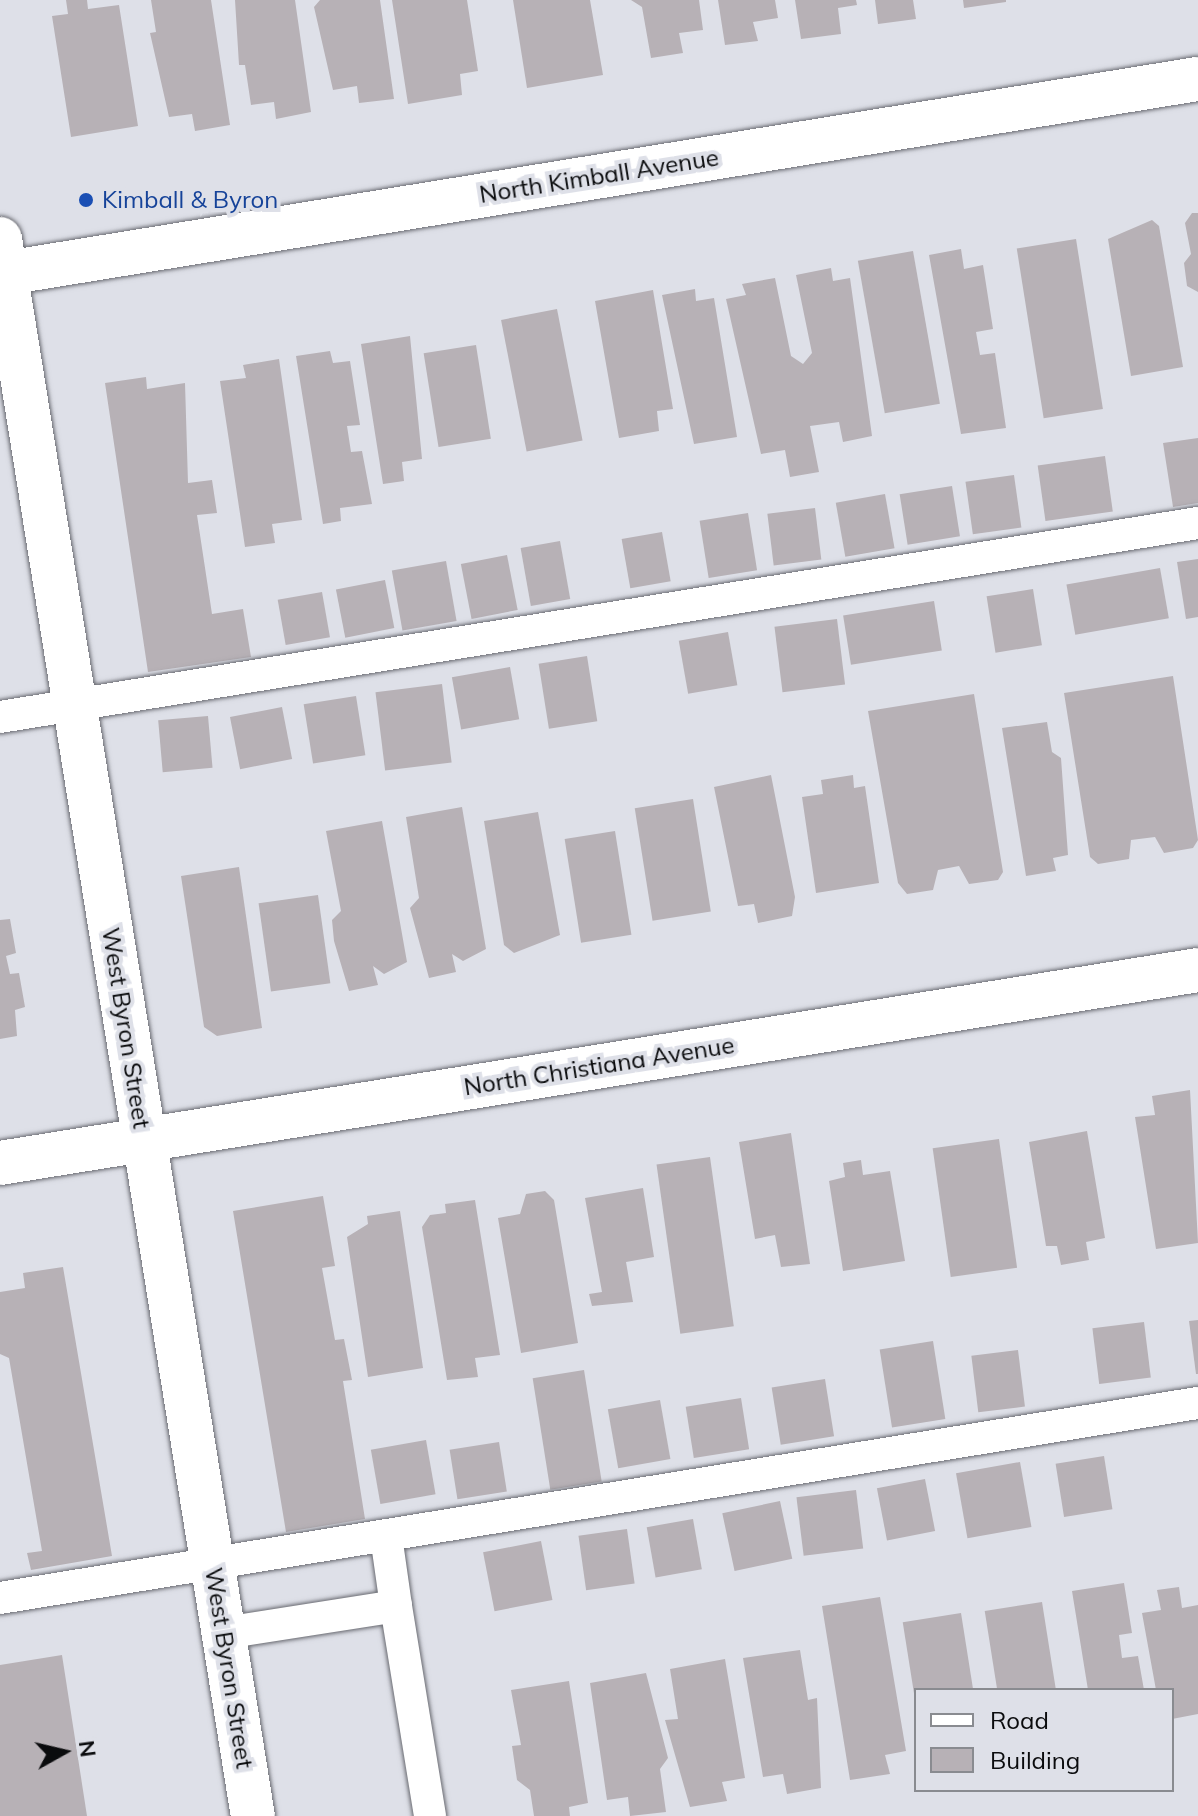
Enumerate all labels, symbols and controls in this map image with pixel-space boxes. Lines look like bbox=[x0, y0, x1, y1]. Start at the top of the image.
street label: North Kimball Avenue bbox=[477, 143, 721, 209]
place label: Kimball & Byron bbox=[102, 186, 278, 214]
marker: Kimball & Byron bbox=[77, 191, 95, 209]
street label: West Byron Street bbox=[96, 926, 156, 1130]
street label: North Christiana Avenue bbox=[462, 1030, 736, 1102]
street label: West Byron Street bbox=[199, 1566, 259, 1770]
legend bbox=[914, 1688, 1174, 1792]
text: Road bbox=[990, 1705, 1049, 1735]
north arrow bbox=[24, 1712, 104, 1792]
text: N bbox=[73, 1738, 103, 1759]
text: Building bbox=[990, 1745, 1080, 1775]

